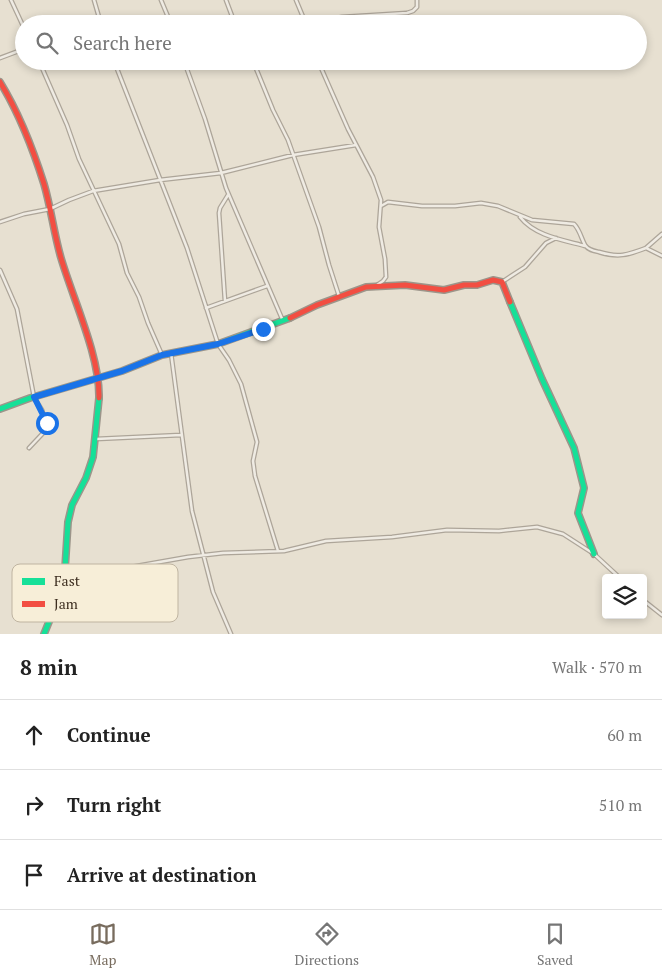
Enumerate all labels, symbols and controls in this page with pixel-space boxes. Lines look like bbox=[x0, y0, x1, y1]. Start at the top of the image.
search box bbox=[15, 15, 647, 70]
icon: search bbox=[33, 29, 61, 57]
text: Search here bbox=[73, 30, 172, 55]
route end bbox=[252, 318, 275, 341]
route start bbox=[36, 412, 59, 435]
legend bbox=[12, 564, 178, 622]
text: Fast bbox=[54, 571, 81, 590]
map controls bbox=[602, 574, 647, 619]
button: layers bbox=[602, 574, 647, 619]
text: Jam bbox=[54, 594, 78, 613]
text: 8 min bbox=[20, 653, 77, 681]
text: Walk · 570 m bbox=[552, 656, 642, 678]
icon: ahead bbox=[20, 721, 48, 749]
text: Continue bbox=[67, 722, 151, 747]
text: 60 m bbox=[607, 724, 642, 746]
icon: right bbox=[20, 791, 48, 819]
text: Turn right bbox=[67, 792, 161, 817]
text: 510 m bbox=[599, 794, 642, 816]
icon: arrive bbox=[20, 861, 48, 889]
text: Arrive at destination bbox=[67, 862, 256, 887]
tab: Map bbox=[89, 920, 117, 969]
tab: Directions bbox=[295, 920, 359, 969]
tab: Saved bbox=[537, 920, 573, 969]

